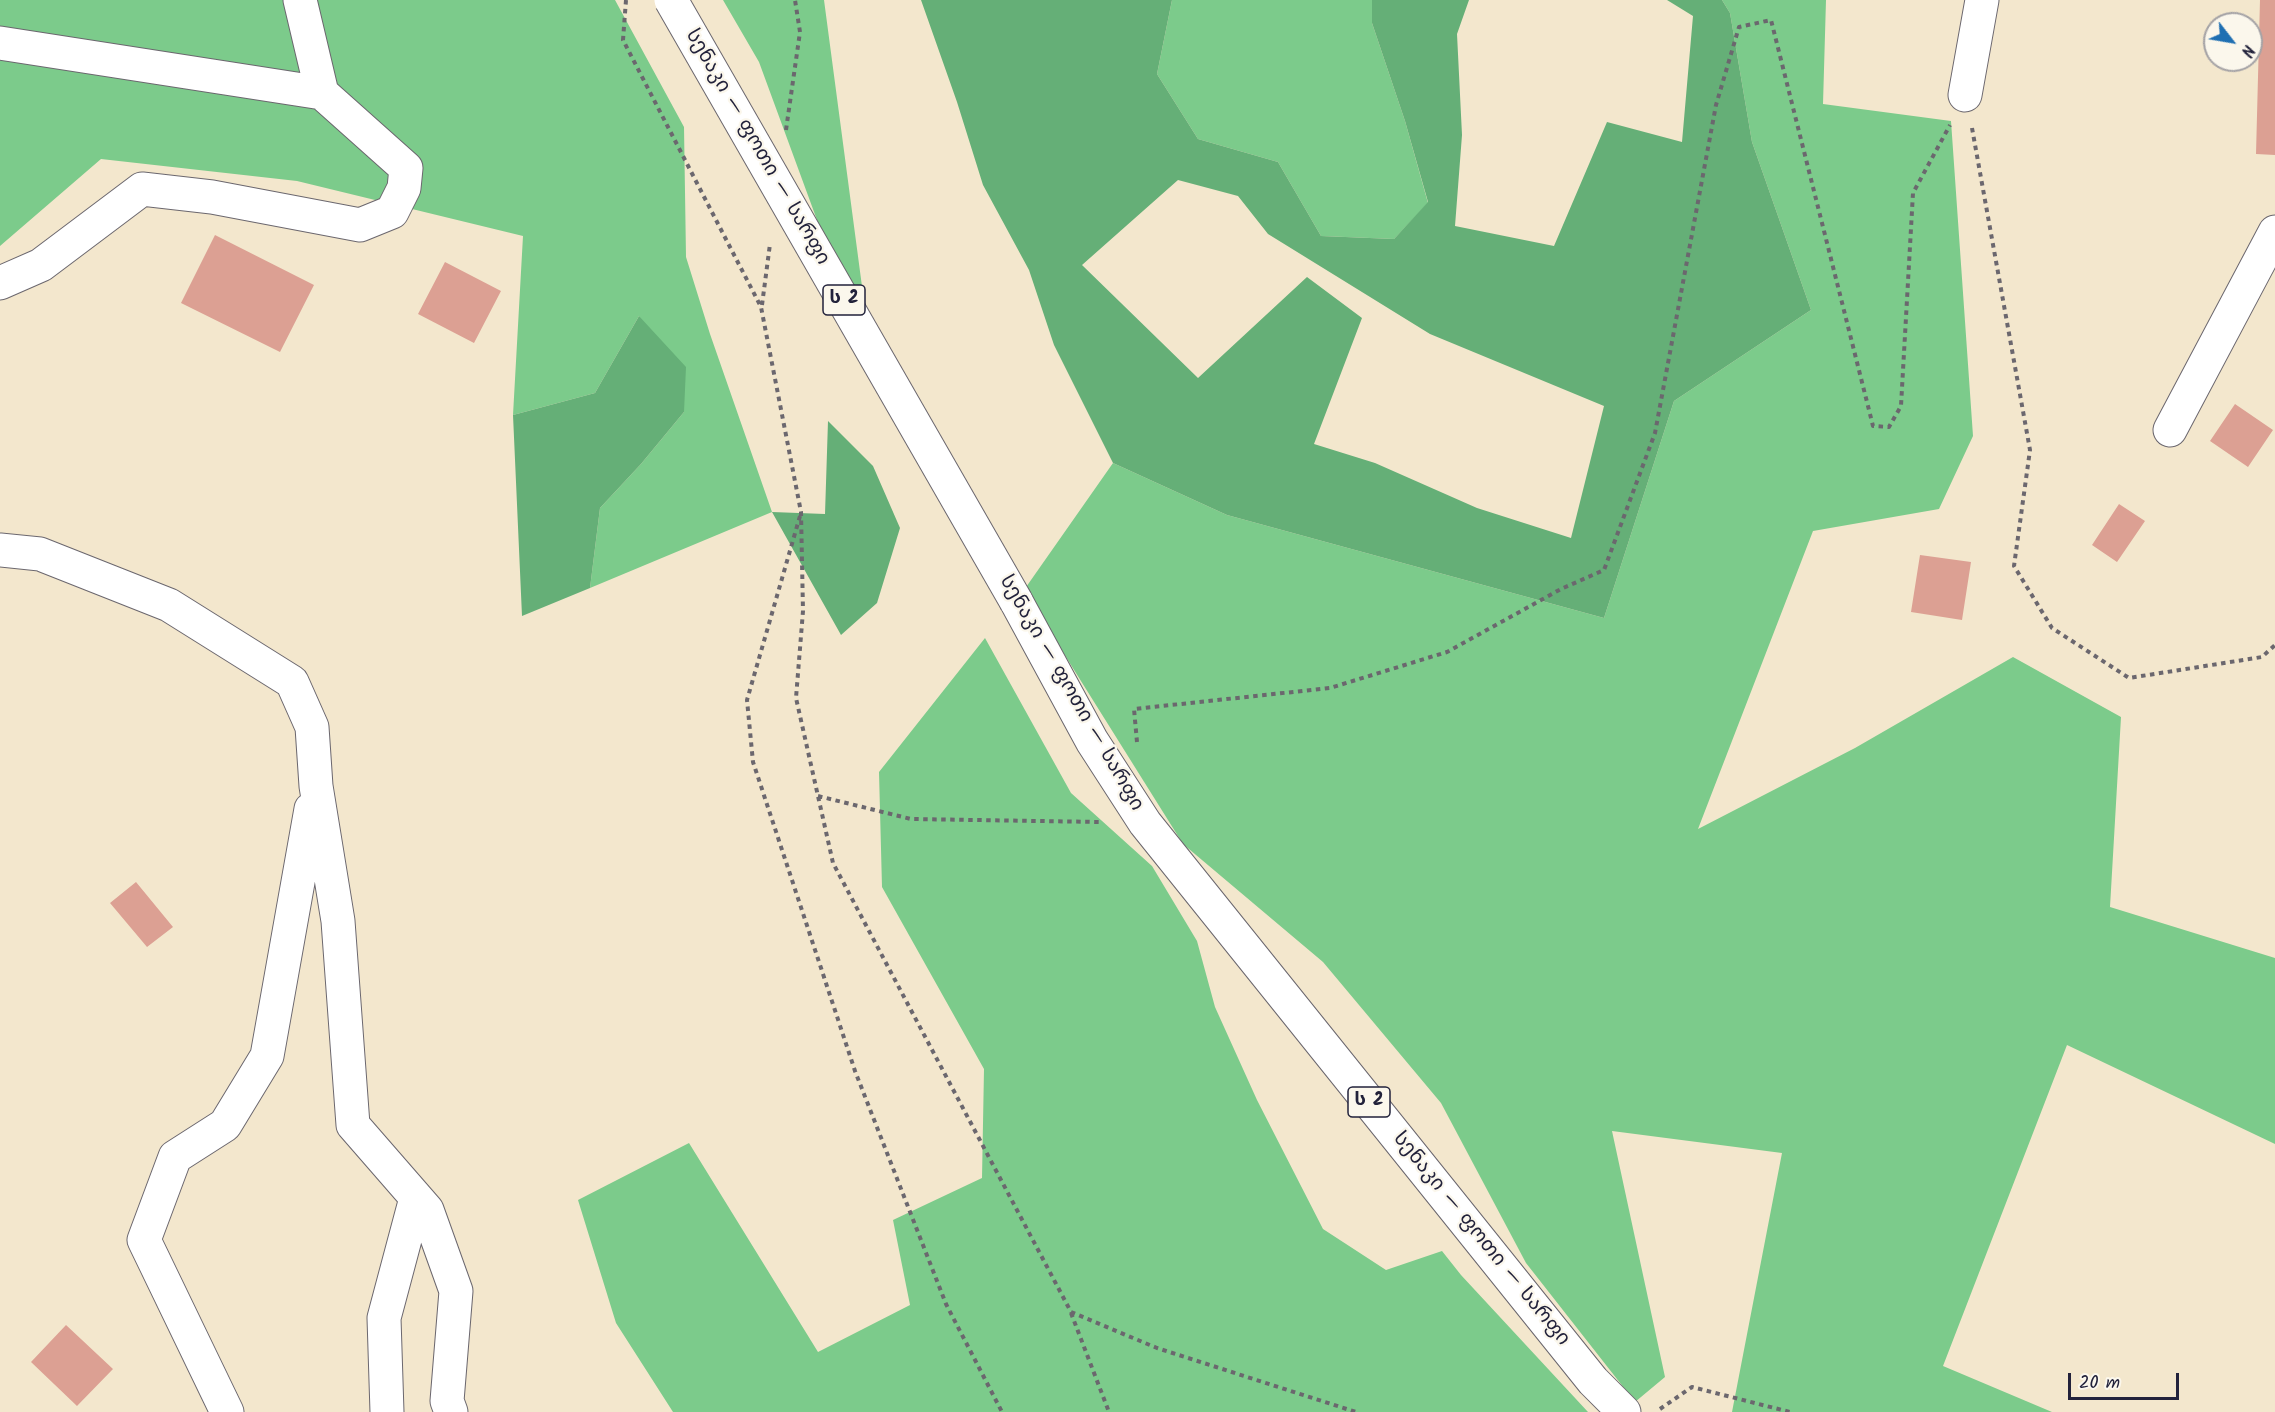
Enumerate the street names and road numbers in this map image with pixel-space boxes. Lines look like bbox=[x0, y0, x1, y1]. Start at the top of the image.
street label: სენაკი — ფოთი — სარფი bbox=[679, 26, 833, 270]
road number: ს 2 bbox=[823, 285, 865, 315]
street label: სენაკი — ფოთი — სარფი bbox=[993, 572, 1147, 816]
road number: ს 2 bbox=[1348, 1087, 1390, 1117]
street label: სენაკი — ფოთი — სარფი bbox=[1386, 1128, 1574, 1352]

